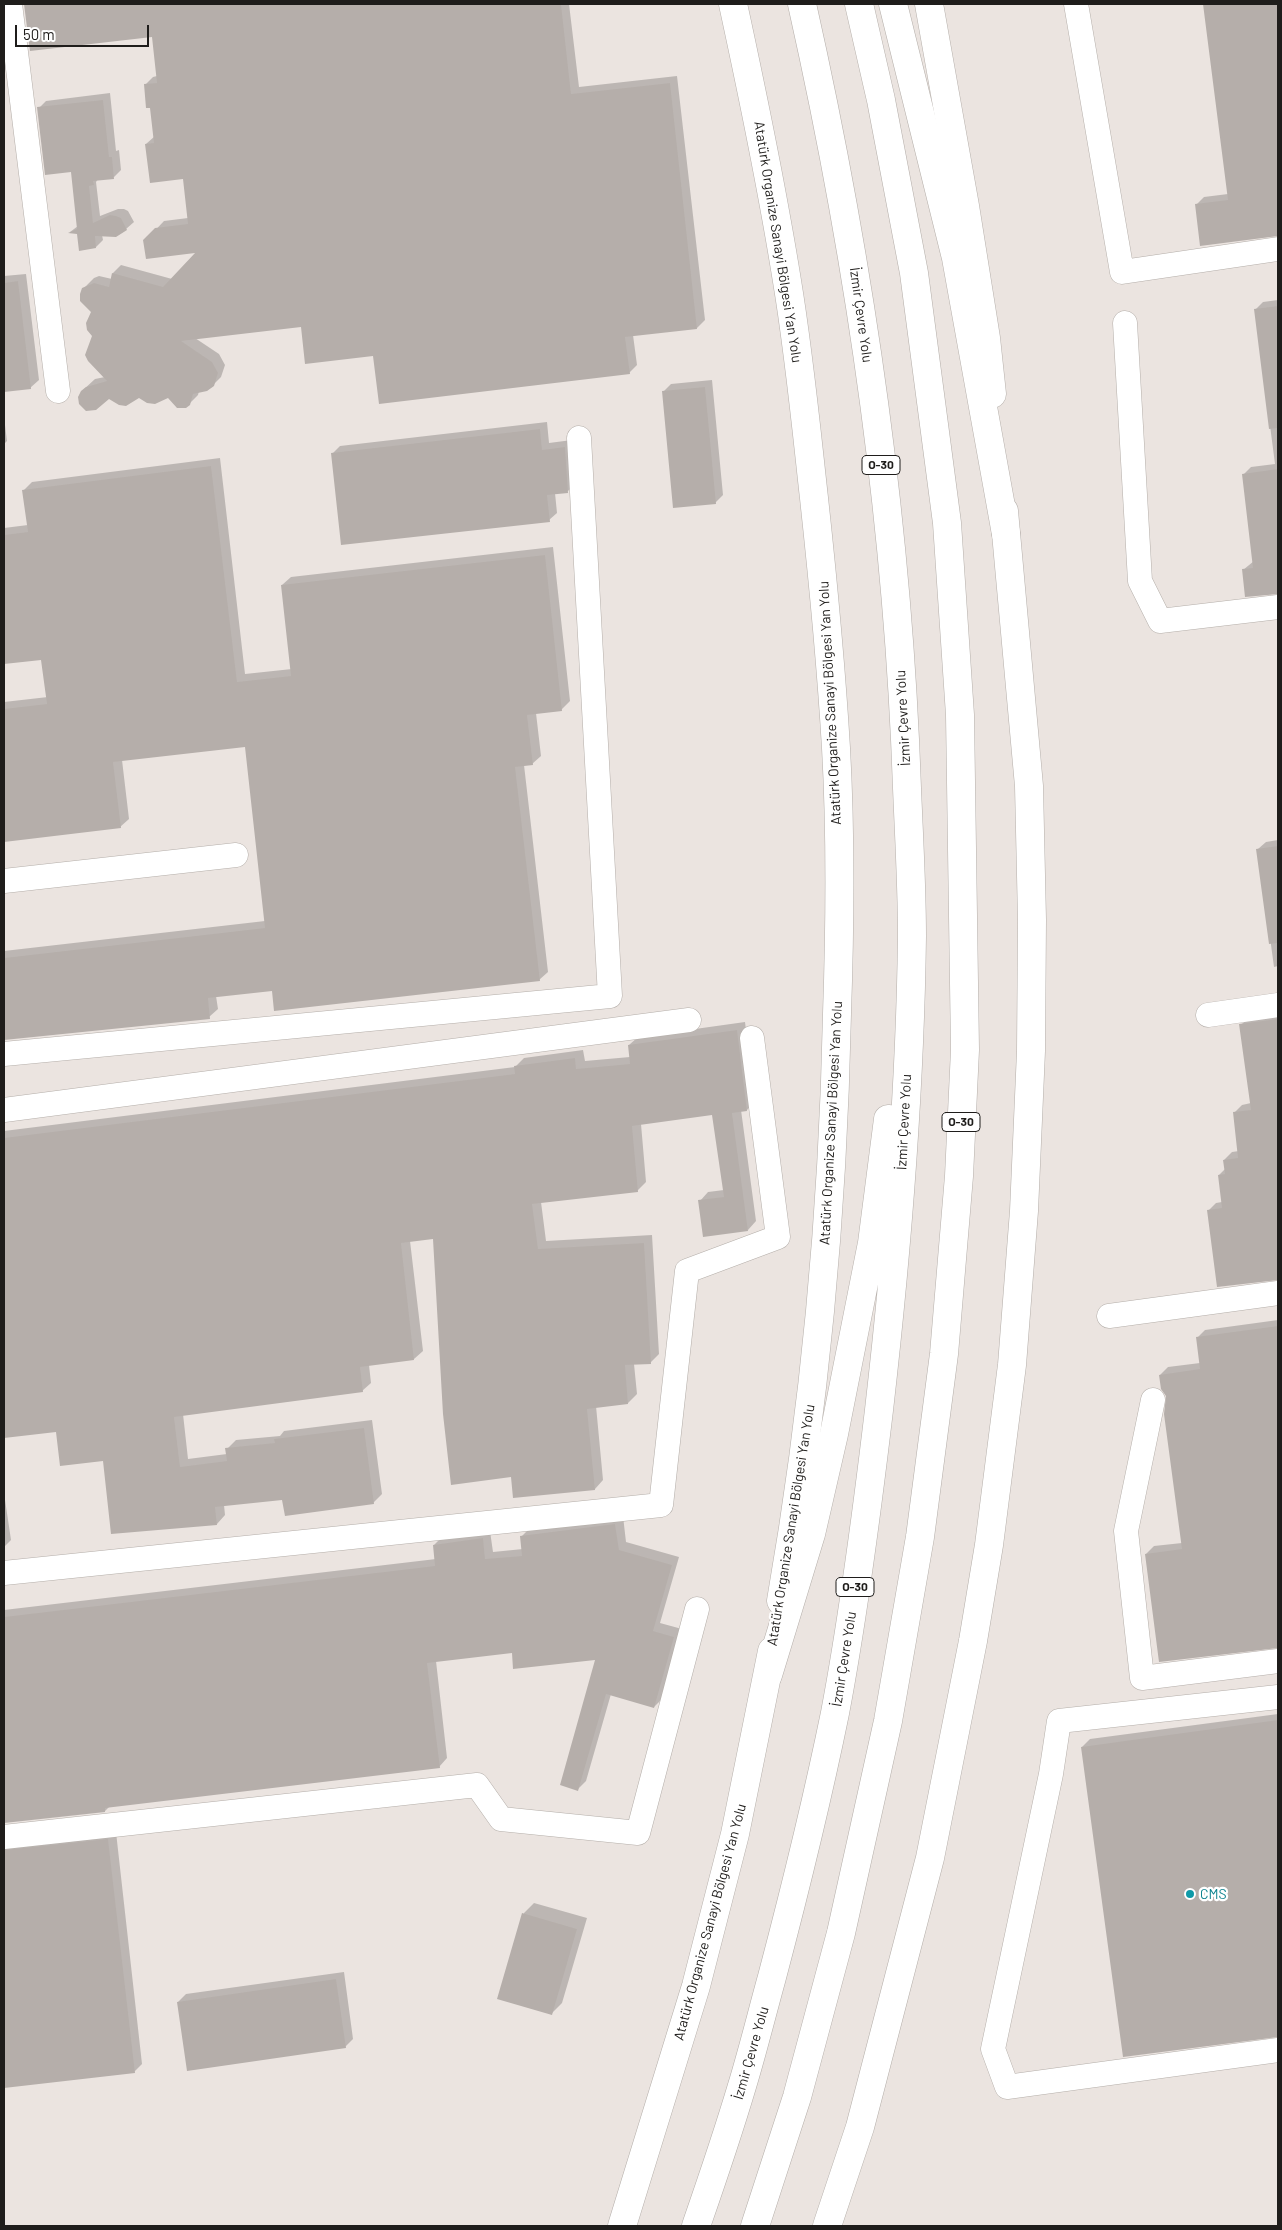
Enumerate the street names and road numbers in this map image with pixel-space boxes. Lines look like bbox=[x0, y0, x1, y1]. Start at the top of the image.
street label: Atatürk Organize Sanayi Bölgesi Yan Yolu bbox=[751, 120, 805, 364]
street label: İzmir Çevre Yolu bbox=[846, 266, 876, 364]
road number: O-30 bbox=[862, 456, 900, 474]
street label: Atatürk Organize Sanayi Bölgesi Yan Yolu bbox=[815, 581, 845, 825]
street label: İzmir Çevre Yolu bbox=[892, 670, 914, 766]
street label: Atatürk Organize Sanayi Bölgesi Yan Yolu bbox=[816, 1001, 846, 1245]
street label: İzmir Çevre Yolu bbox=[893, 1074, 915, 1170]
road number: O-30 bbox=[942, 1112, 980, 1132]
street label: Atatürk Organize Sanayi Bölgesi Yan Yolu bbox=[764, 1403, 818, 1647]
road number: O-30 bbox=[836, 1578, 874, 1596]
street label: İzmir Çevre Yolu bbox=[828, 1610, 860, 1708]
street label: Atatürk Organize Sanayi Bölgesi Yan Yolu bbox=[670, 1802, 750, 2042]
street label: İzmir Çevre Yolu bbox=[730, 2005, 772, 2101]

